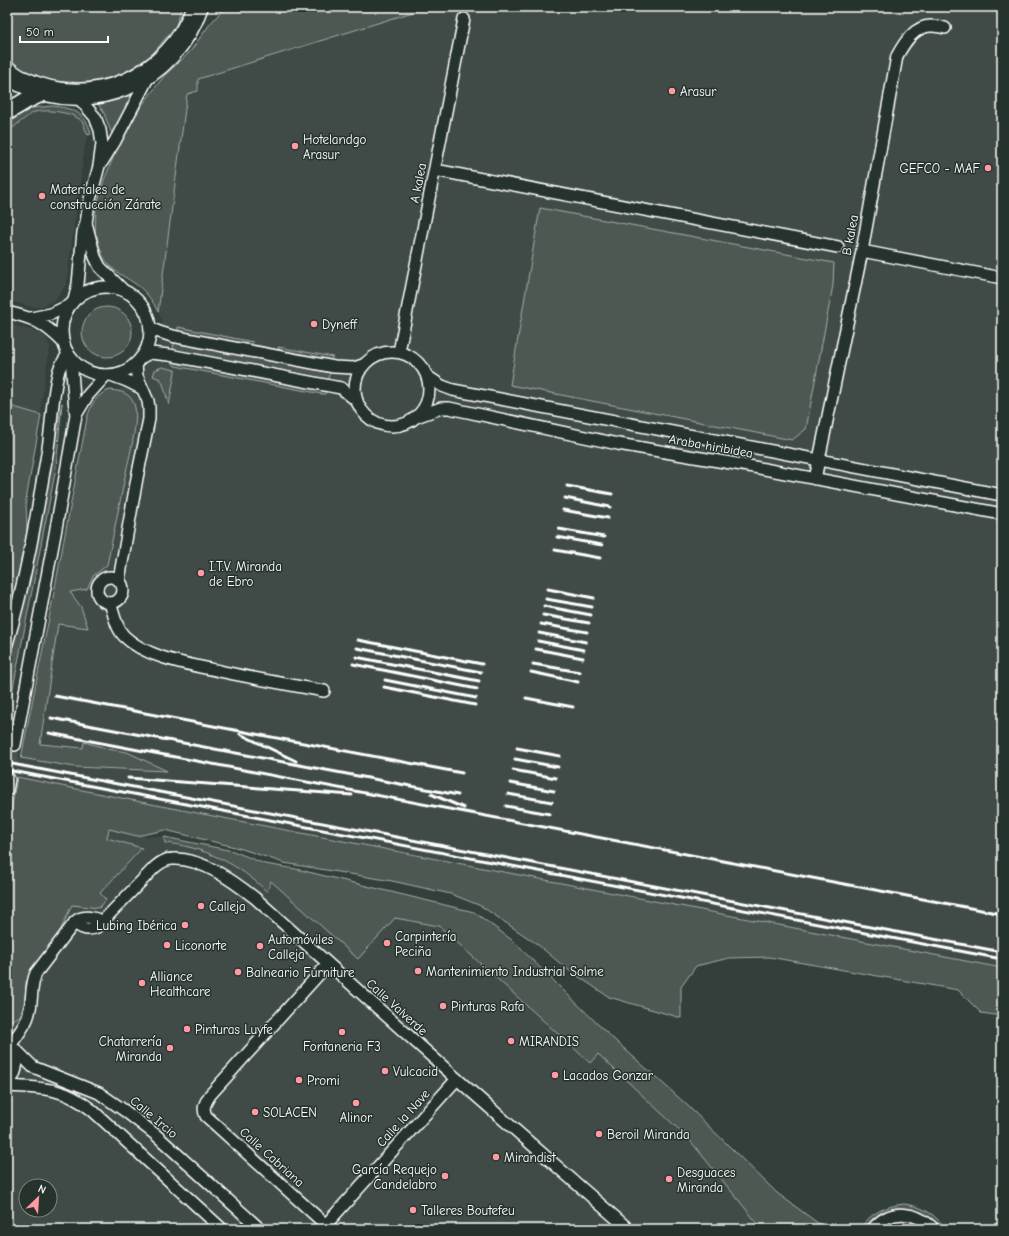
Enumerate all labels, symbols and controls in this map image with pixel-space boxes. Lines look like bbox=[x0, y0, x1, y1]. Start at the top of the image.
scale bar bbox=[20, 18, 108, 44]
text: 50 m bbox=[26, 25, 54, 39]
place label: Arasur bbox=[680, 84, 717, 99]
marker: Arasur bbox=[667, 86, 677, 96]
place label: Hotelandgo Arasur bbox=[303, 132, 367, 162]
marker: Hotelandgo Arasur bbox=[290, 141, 300, 151]
place label: GEFCO - MAF bbox=[899, 161, 980, 176]
street label: A kalea bbox=[407, 162, 429, 204]
marker: GEFCO - MAF bbox=[983, 163, 993, 173]
place label: Materiales de construcción Zárate bbox=[50, 182, 161, 212]
marker: Materiales de construcción Zárate bbox=[37, 191, 47, 201]
street label: B kalea bbox=[839, 213, 861, 257]
place label: Dyneff bbox=[322, 317, 358, 332]
marker: Dyneff bbox=[309, 319, 319, 329]
street label: Araba hiribidea bbox=[668, 431, 754, 461]
place label: I.T.V. Miranda de Ebro bbox=[209, 559, 282, 589]
marker: I.T.V. Miranda de Ebro bbox=[196, 568, 206, 578]
place label: Calleja bbox=[209, 899, 246, 914]
marker: Calleja bbox=[196, 901, 206, 911]
place label: Lubing Ibérica bbox=[96, 918, 177, 933]
marker: Lubing Ibérica bbox=[180, 920, 190, 930]
place label: Carpintería Peciña bbox=[395, 929, 457, 959]
place label: Automóviles Calleja bbox=[268, 932, 333, 962]
place label: Liconorte bbox=[175, 938, 227, 953]
marker: Carpintería Peciña bbox=[382, 938, 392, 948]
marker: Liconorte bbox=[162, 940, 172, 950]
marker: Automóviles Calleja bbox=[255, 941, 265, 951]
place label: Mantenimiento Industrial Solme bbox=[426, 964, 604, 979]
place label: Balneario Furniture bbox=[246, 965, 355, 980]
marker: Mantenimiento Industrial Solme bbox=[413, 966, 423, 976]
marker: Balneario Furniture bbox=[233, 967, 243, 977]
place label: Alliance Healthcare bbox=[150, 969, 211, 999]
street label: Calle Valverde bbox=[363, 976, 431, 1039]
marker: Alliance Healthcare bbox=[137, 978, 147, 988]
place label: Pinturas Rafa bbox=[451, 999, 525, 1014]
marker: Pinturas Rafa bbox=[438, 1001, 448, 1011]
place label: Pinturas Luyfe bbox=[195, 1022, 273, 1037]
marker: Pinturas Luyfe bbox=[182, 1024, 192, 1034]
marker: Fontaneria F3 bbox=[337, 1027, 347, 1037]
place label: Chatarrería Miranda bbox=[99, 1034, 162, 1064]
place label: MIRANDIS bbox=[519, 1034, 579, 1049]
marker: MIRANDIS bbox=[506, 1036, 516, 1046]
place label: Fontaneria F3 bbox=[303, 1039, 381, 1054]
marker: Chatarrería Miranda bbox=[165, 1043, 175, 1053]
place label: Vulcacid bbox=[393, 1064, 438, 1079]
marker: Vulcacid bbox=[380, 1066, 390, 1076]
place label: Lacados Gonzar bbox=[563, 1068, 654, 1083]
marker: Lacados Gonzar bbox=[550, 1070, 560, 1080]
place label: Promi bbox=[307, 1073, 340, 1088]
marker: Promi bbox=[294, 1075, 304, 1085]
street label: Calle la Nave bbox=[373, 1086, 433, 1150]
street label: Calle Ircio bbox=[127, 1093, 181, 1141]
marker: Alinor bbox=[351, 1098, 361, 1108]
place label: SOLACEN bbox=[263, 1105, 317, 1120]
marker: SOLACEN bbox=[250, 1107, 260, 1117]
place label: Alinor bbox=[340, 1110, 373, 1125]
street label: Calle Cabriana bbox=[237, 1124, 307, 1190]
place label: Beroil Miranda bbox=[607, 1127, 690, 1142]
marker: Beroil Miranda bbox=[594, 1129, 604, 1139]
place label: Mirandist bbox=[504, 1150, 557, 1165]
marker: Mirandist bbox=[491, 1152, 501, 1162]
place label: García Requejo Candelabro bbox=[352, 1162, 437, 1192]
place label: Desguaces Miranda bbox=[677, 1165, 736, 1195]
marker: García Requejo Candelabro bbox=[440, 1171, 450, 1181]
marker: Desguaces Miranda bbox=[664, 1174, 674, 1184]
north arrow bbox=[18, 1178, 58, 1218]
text: N bbox=[36, 1182, 48, 1197]
place label: Talleres Boutefeu bbox=[421, 1203, 515, 1218]
marker: Talleres Boutefeu bbox=[408, 1205, 418, 1215]

